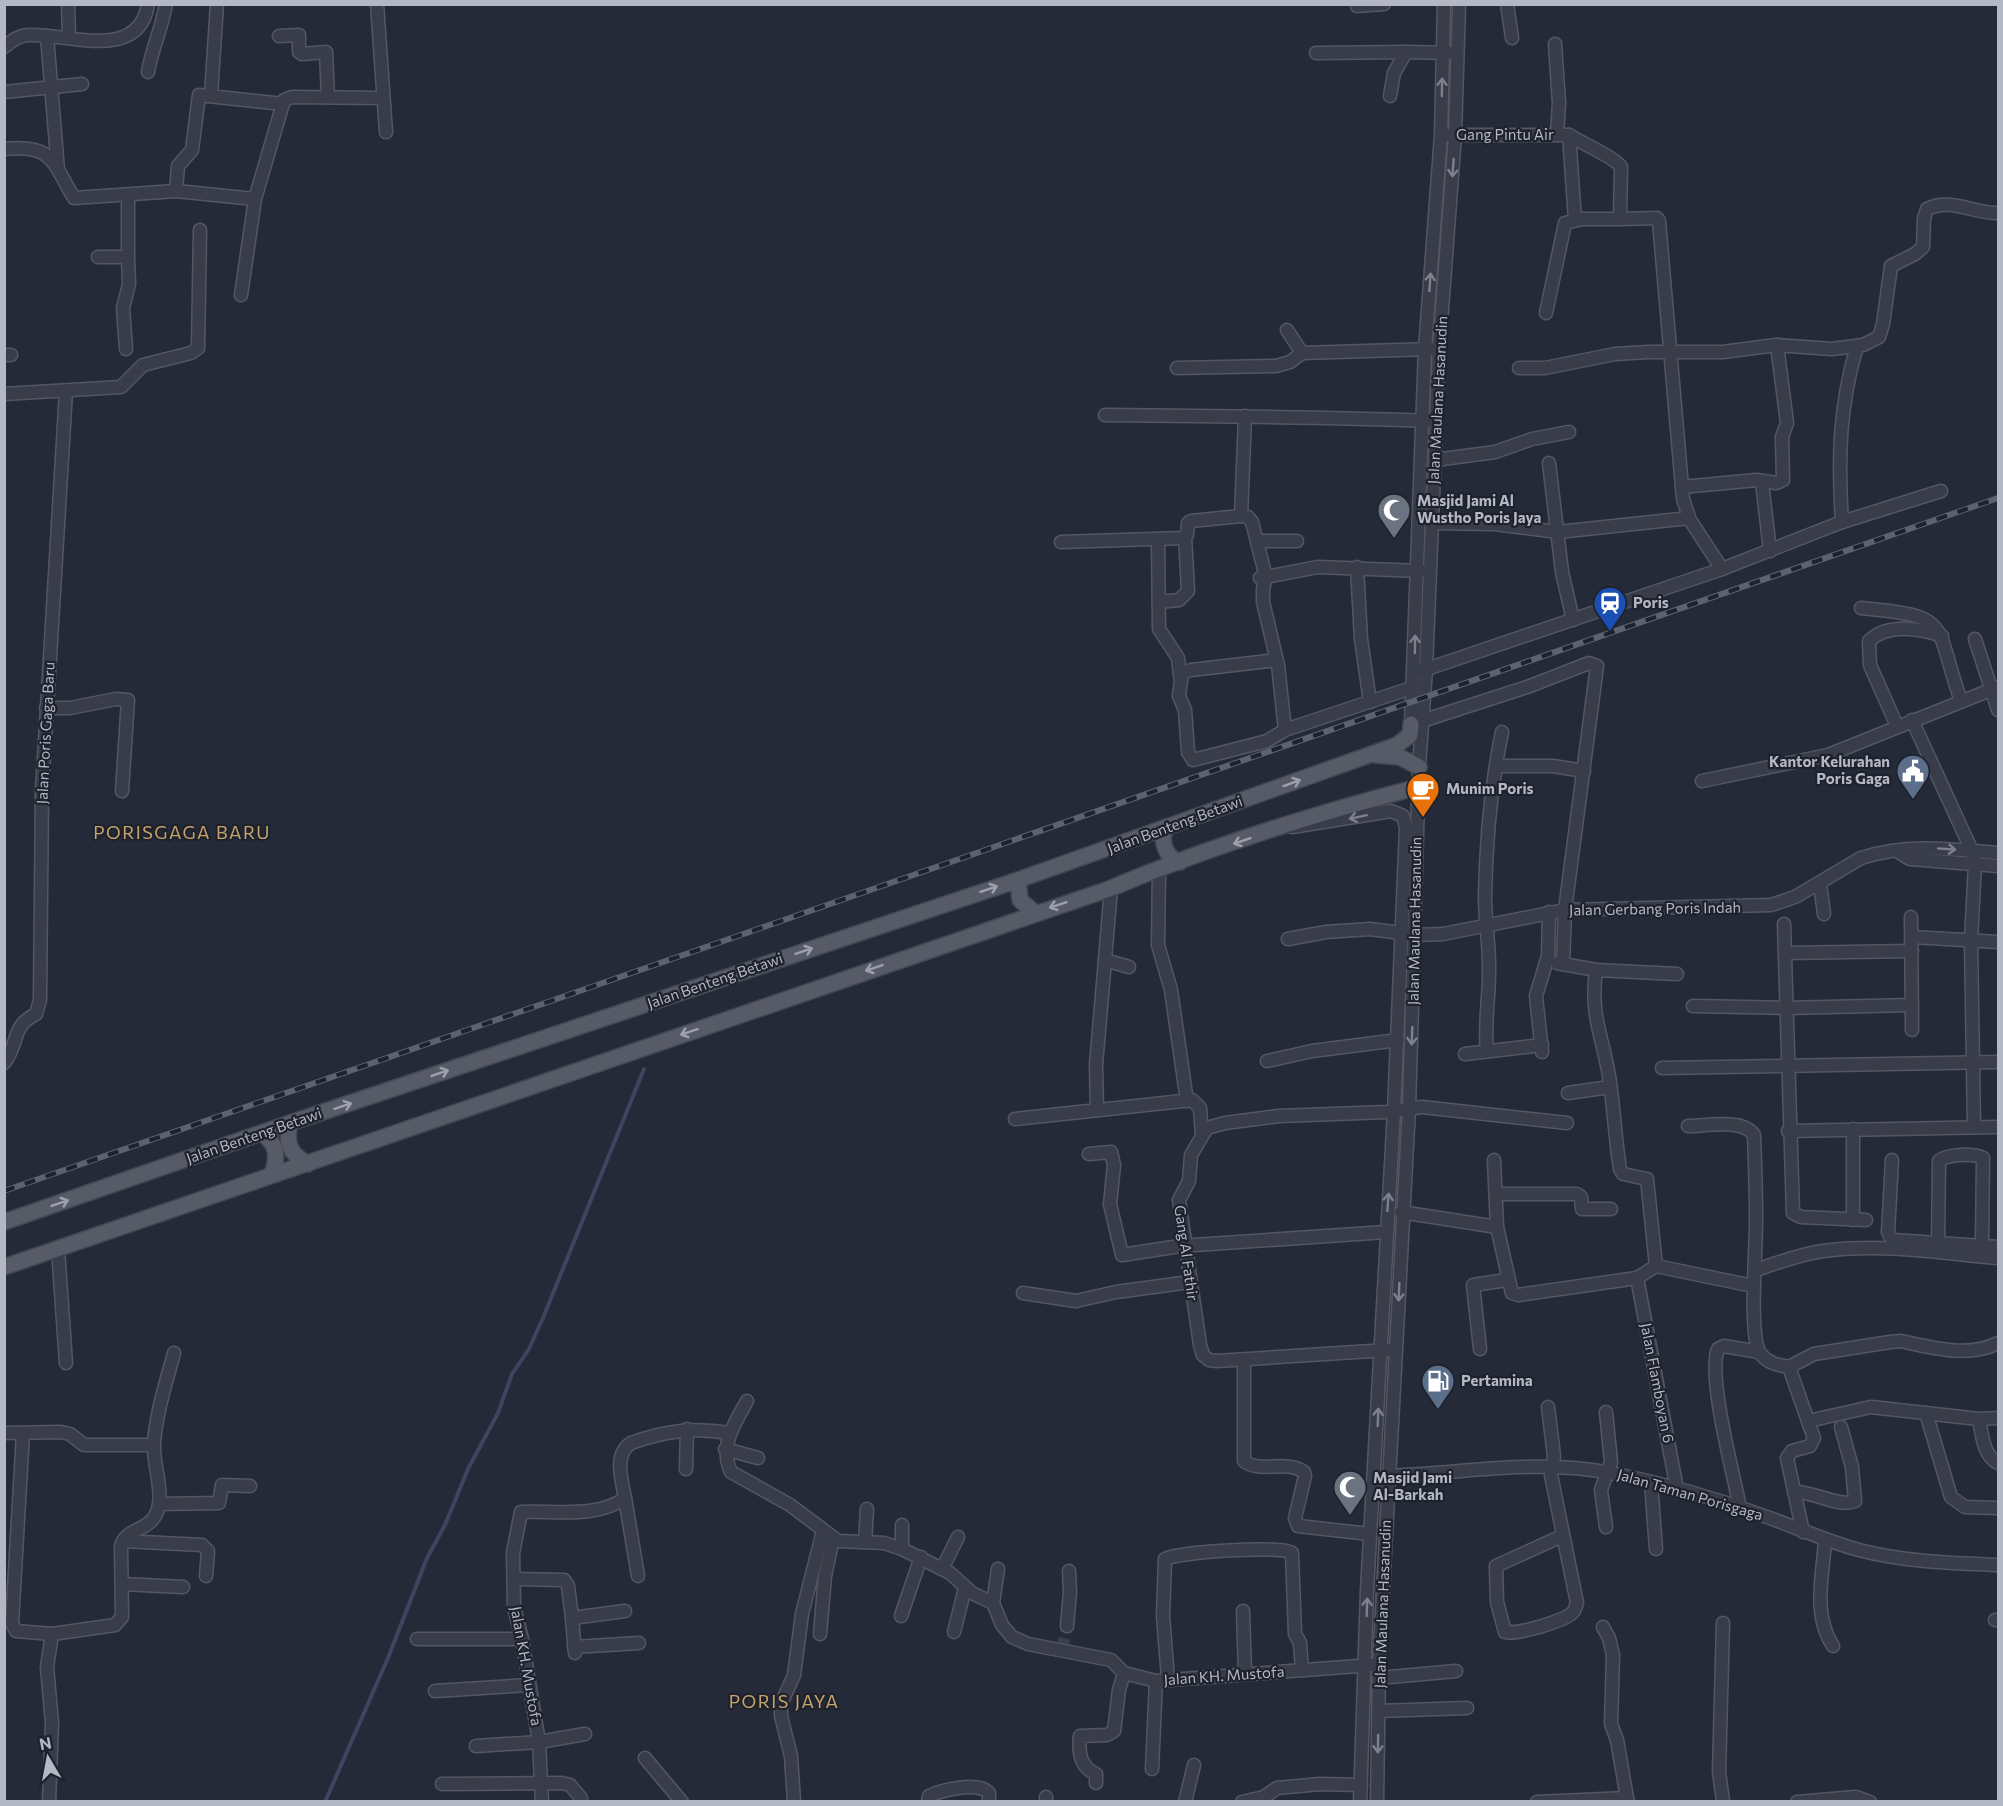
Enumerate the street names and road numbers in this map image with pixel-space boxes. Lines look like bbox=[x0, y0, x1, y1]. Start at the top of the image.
street label: Gang Pintu Air bbox=[1456, 125, 1554, 143]
street label: Jalan Maulana Hasanudin bbox=[1424, 315, 1450, 485]
street label: Jalan Poris Gaga Baru bbox=[32, 661, 58, 805]
street label: Jalan Benteng Betawi bbox=[1105, 791, 1245, 857]
street label: Jalan Maulana Hasanudin bbox=[1404, 837, 1424, 1005]
street label: Jalan Gerbang Poris Indah bbox=[1569, 897, 1741, 919]
street label: Jalan Benteng Betawi bbox=[644, 948, 785, 1012]
street label: Jalan Benteng Betawi bbox=[183, 1103, 324, 1167]
street label: Gang Al Fathir bbox=[1171, 1204, 1203, 1302]
street label: Jalan Flamboyan 6 bbox=[1637, 1321, 1678, 1445]
street label: Jalan Taman Porisgaga bbox=[1615, 1465, 1765, 1523]
street label: Jalan Maulana Hasanudin bbox=[1370, 1519, 1394, 1689]
street label: Jalan KH. Mustofa bbox=[508, 1605, 546, 1727]
street label: Jalan KH. Mustofa bbox=[1163, 1662, 1285, 1688]

